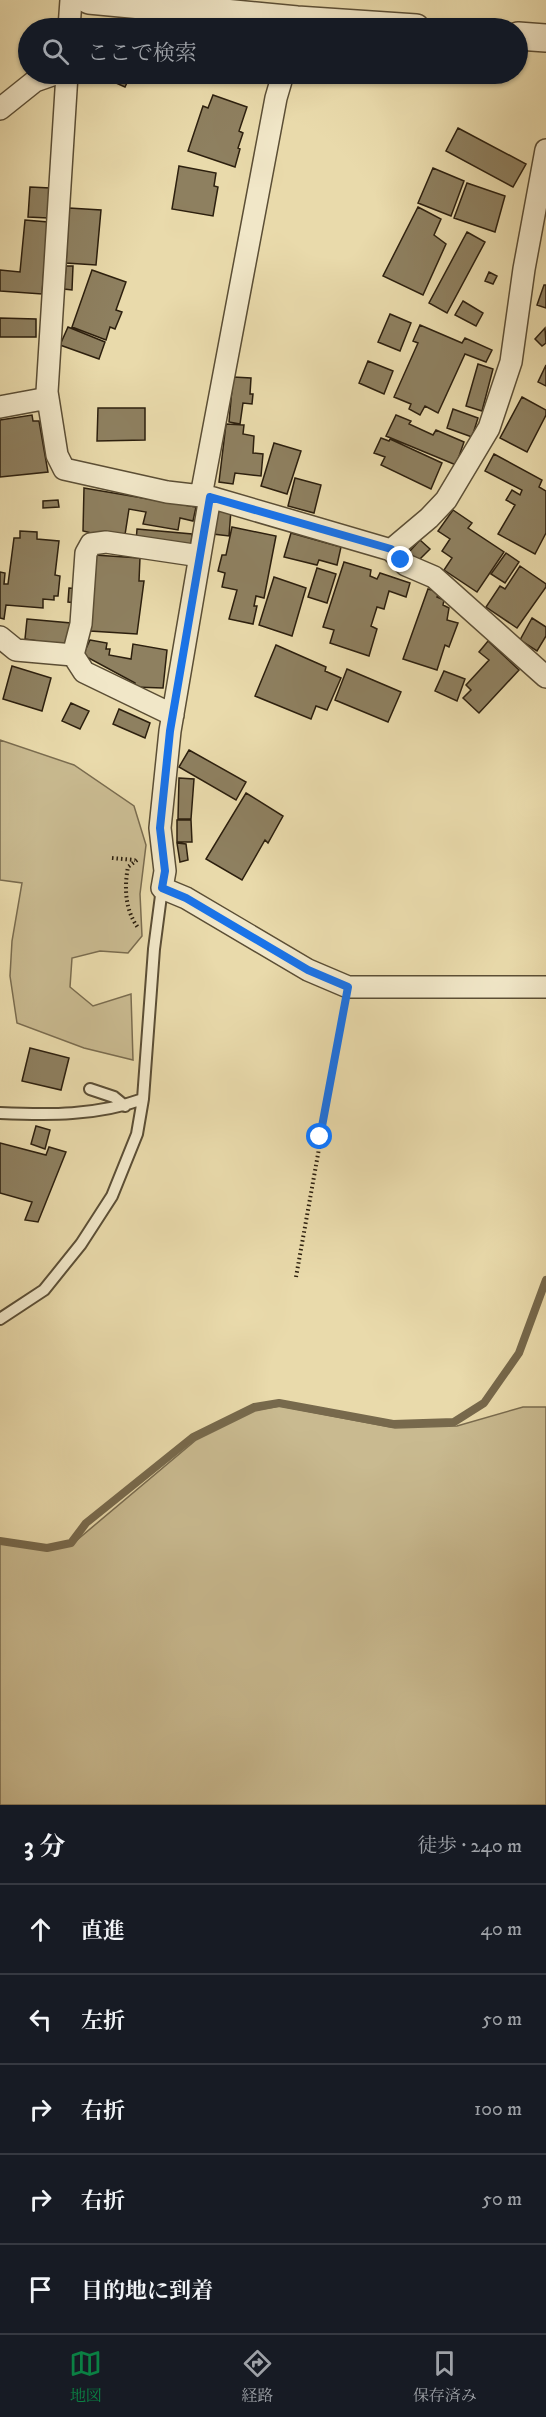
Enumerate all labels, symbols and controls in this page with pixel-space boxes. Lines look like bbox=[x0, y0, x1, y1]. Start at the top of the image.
search box bbox=[18, 18, 528, 84]
icon: search bbox=[39, 35, 72, 68]
text: ここで検索 bbox=[87, 40, 197, 67]
route end bbox=[387, 546, 413, 572]
route start bbox=[306, 1123, 332, 1149]
text: 3 分 bbox=[24, 1831, 65, 1864]
text: 徒歩 · 240 m bbox=[417, 1834, 522, 1859]
icon: ahead bbox=[24, 1913, 57, 1946]
text: 40 m bbox=[480, 1917, 522, 1942]
text: 直進 bbox=[81, 1918, 125, 1945]
icon: left bbox=[24, 2003, 57, 2036]
text: 50 m bbox=[482, 2007, 522, 2032]
text: 左折 bbox=[81, 2008, 125, 2035]
icon: right bbox=[24, 2093, 57, 2126]
text: 100 m bbox=[474, 2097, 522, 2122]
text: 右折 bbox=[81, 2098, 125, 2125]
icon: right bbox=[24, 2183, 57, 2216]
text: 50 m bbox=[482, 2187, 522, 2212]
text: 右折 bbox=[81, 2188, 125, 2215]
icon: arrive bbox=[24, 2273, 57, 2306]
text: 目的地に到着 bbox=[81, 2278, 213, 2305]
tab: 地図 bbox=[69, 2347, 102, 2406]
tab: 経路 bbox=[241, 2347, 274, 2406]
tab: 保存済み bbox=[413, 2347, 477, 2406]

